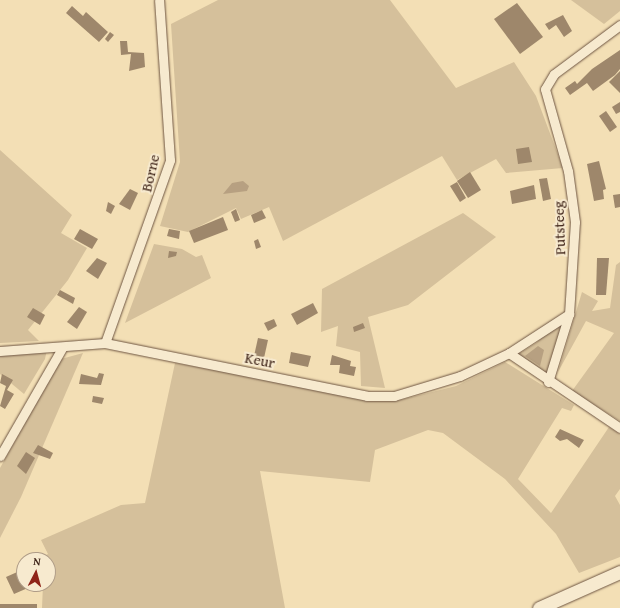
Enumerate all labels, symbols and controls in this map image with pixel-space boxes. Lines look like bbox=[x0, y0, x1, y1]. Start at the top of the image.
street label: Borne bbox=[137, 153, 163, 193]
street label: Putsteeg bbox=[549, 201, 569, 255]
street label: Keur bbox=[243, 348, 277, 372]
north arrow bbox=[16, 552, 56, 592]
text: N bbox=[33, 553, 42, 569]

